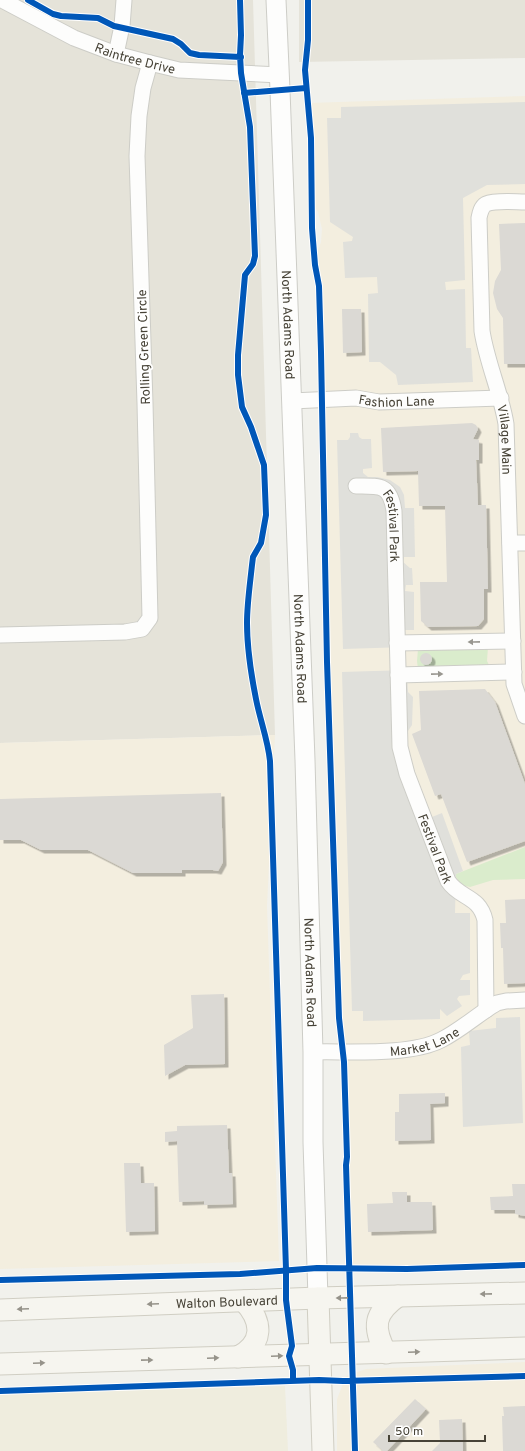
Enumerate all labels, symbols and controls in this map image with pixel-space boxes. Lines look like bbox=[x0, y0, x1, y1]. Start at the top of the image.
street label: Raintree Drive bbox=[92, 41, 177, 79]
street label: North Adams Road bbox=[277, 270, 297, 380]
street label: Rolling Green Circle bbox=[135, 289, 155, 405]
street label: Fashion Lane bbox=[357, 393, 435, 412]
street label: Village Main bbox=[492, 403, 514, 475]
street label: Festival Park bbox=[378, 487, 401, 563]
street label: North Adams Road bbox=[289, 594, 309, 704]
one-way arrow bbox=[467, 639, 480, 645]
one-way arrow bbox=[431, 671, 444, 677]
street label: Festival Park bbox=[413, 812, 454, 887]
street label: North Adams Road bbox=[299, 917, 318, 1027]
street label: Market Lane bbox=[389, 1025, 463, 1061]
one-way arrow bbox=[479, 1291, 492, 1297]
street label: Walton Boulevard bbox=[176, 1294, 278, 1313]
one-way arrow bbox=[335, 1295, 348, 1301]
one-way arrow bbox=[147, 1301, 159, 1308]
one-way arrow bbox=[16, 1306, 29, 1312]
one-way arrow bbox=[408, 1349, 421, 1355]
one-way arrow bbox=[271, 1353, 284, 1359]
one-way arrow bbox=[207, 1355, 220, 1361]
one-way arrow bbox=[141, 1357, 154, 1363]
one-way arrow bbox=[33, 1360, 46, 1366]
scale bar bbox=[389, 1417, 485, 1443]
text: 50 m bbox=[395, 1424, 423, 1440]

